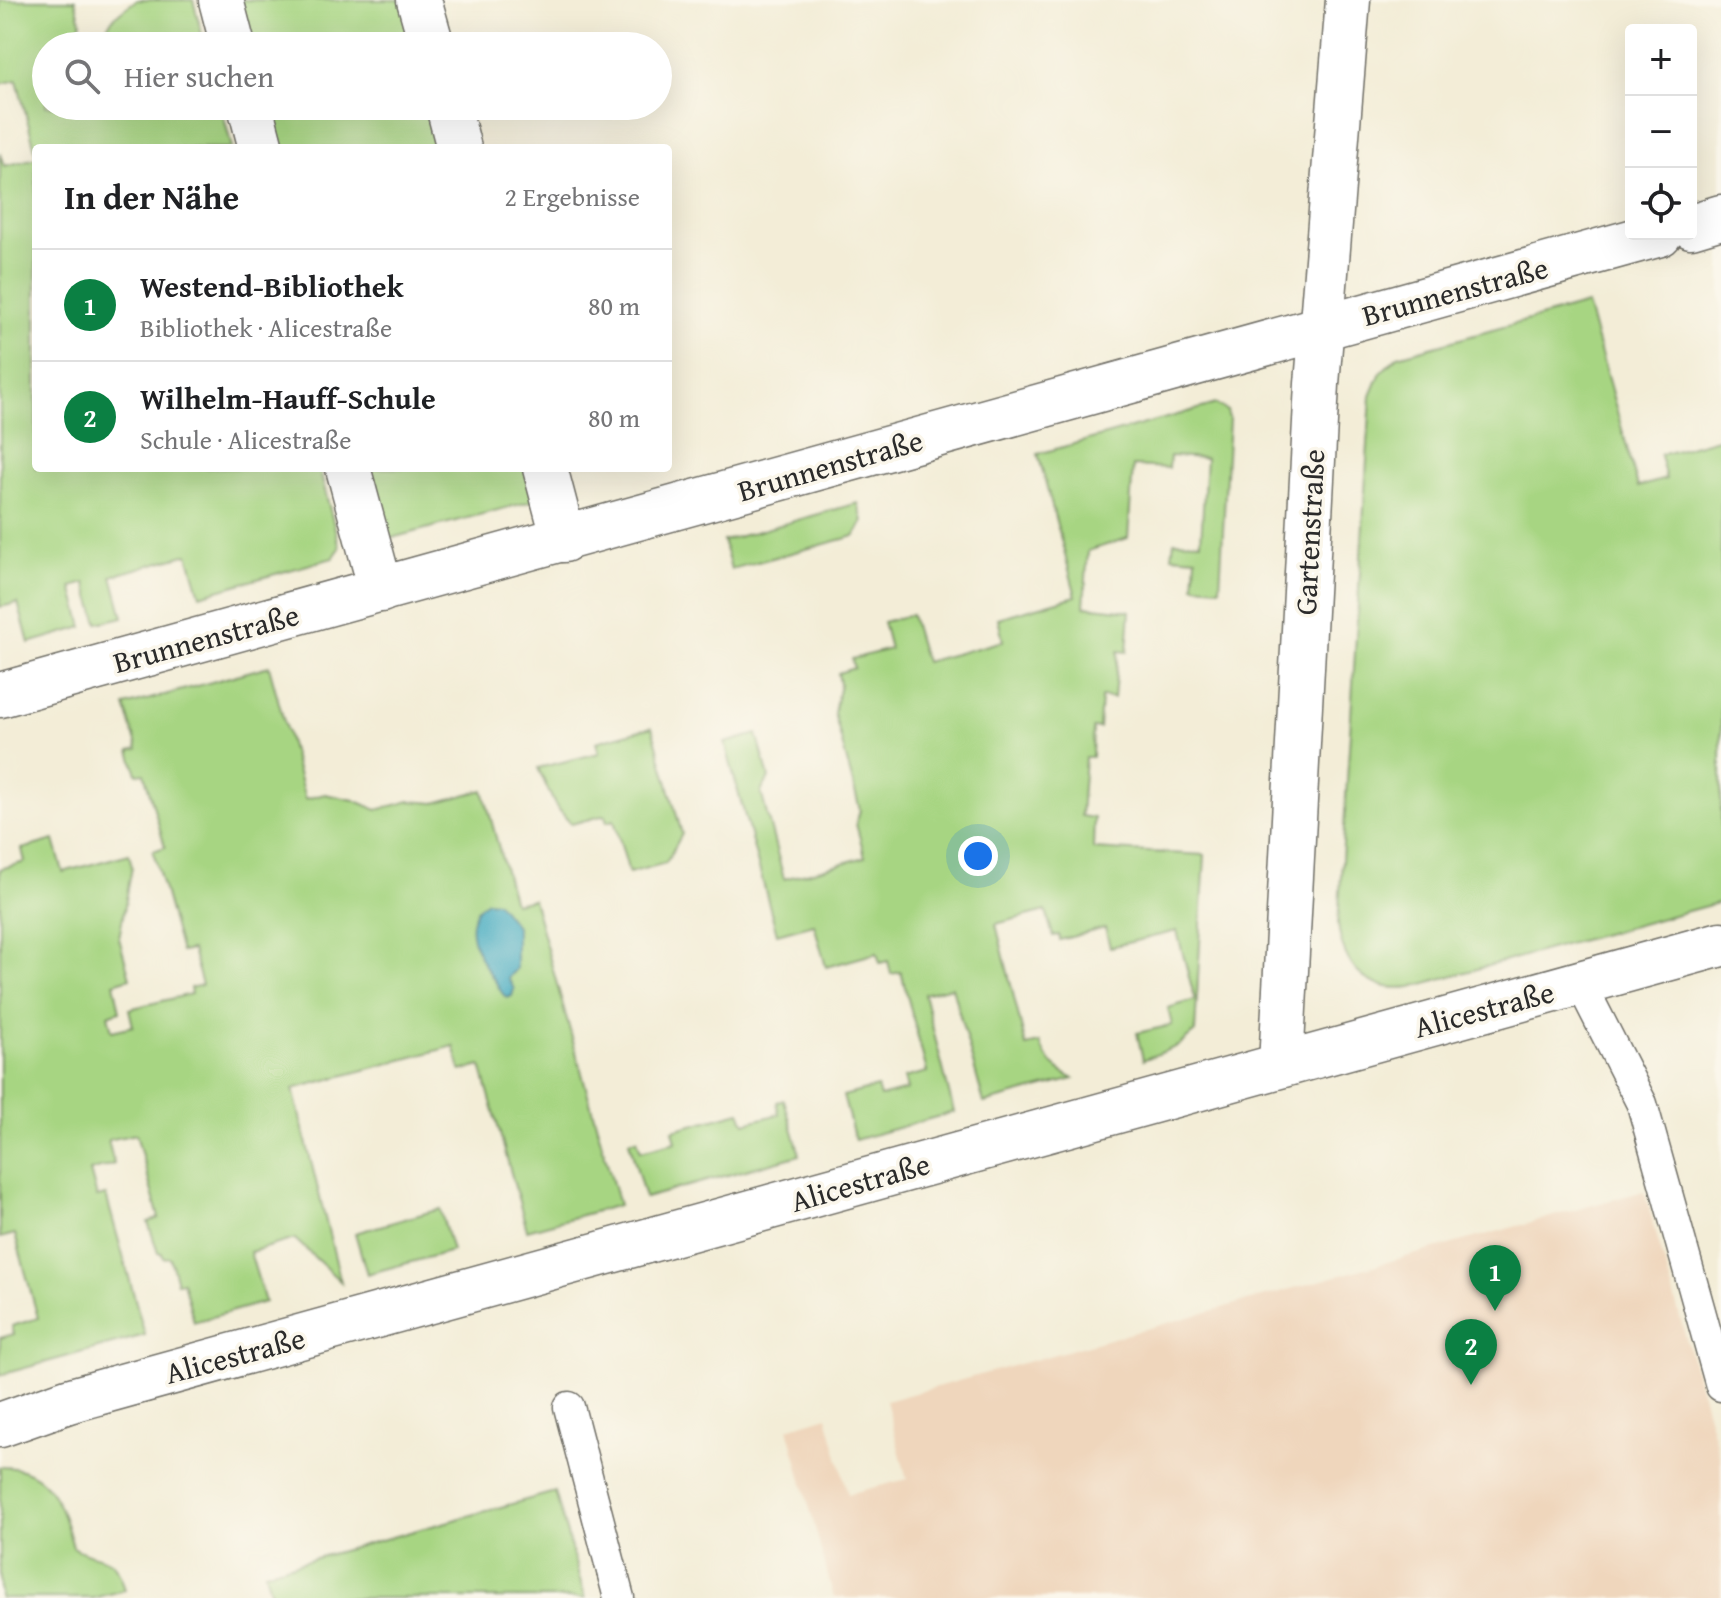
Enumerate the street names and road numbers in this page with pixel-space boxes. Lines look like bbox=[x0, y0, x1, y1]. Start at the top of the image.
street label: Brunnenstraße bbox=[1357, 245, 1553, 337]
street label: Brunnenstraße bbox=[732, 418, 928, 512]
street label: Gartenstraße bbox=[1283, 448, 1335, 616]
street label: Brunnenstraße bbox=[108, 592, 304, 684]
street label: Alicestraße bbox=[1409, 969, 1559, 1049]
street label: Alicestraße bbox=[785, 1141, 935, 1223]
street label: Alicestraße bbox=[160, 1315, 310, 1395]

